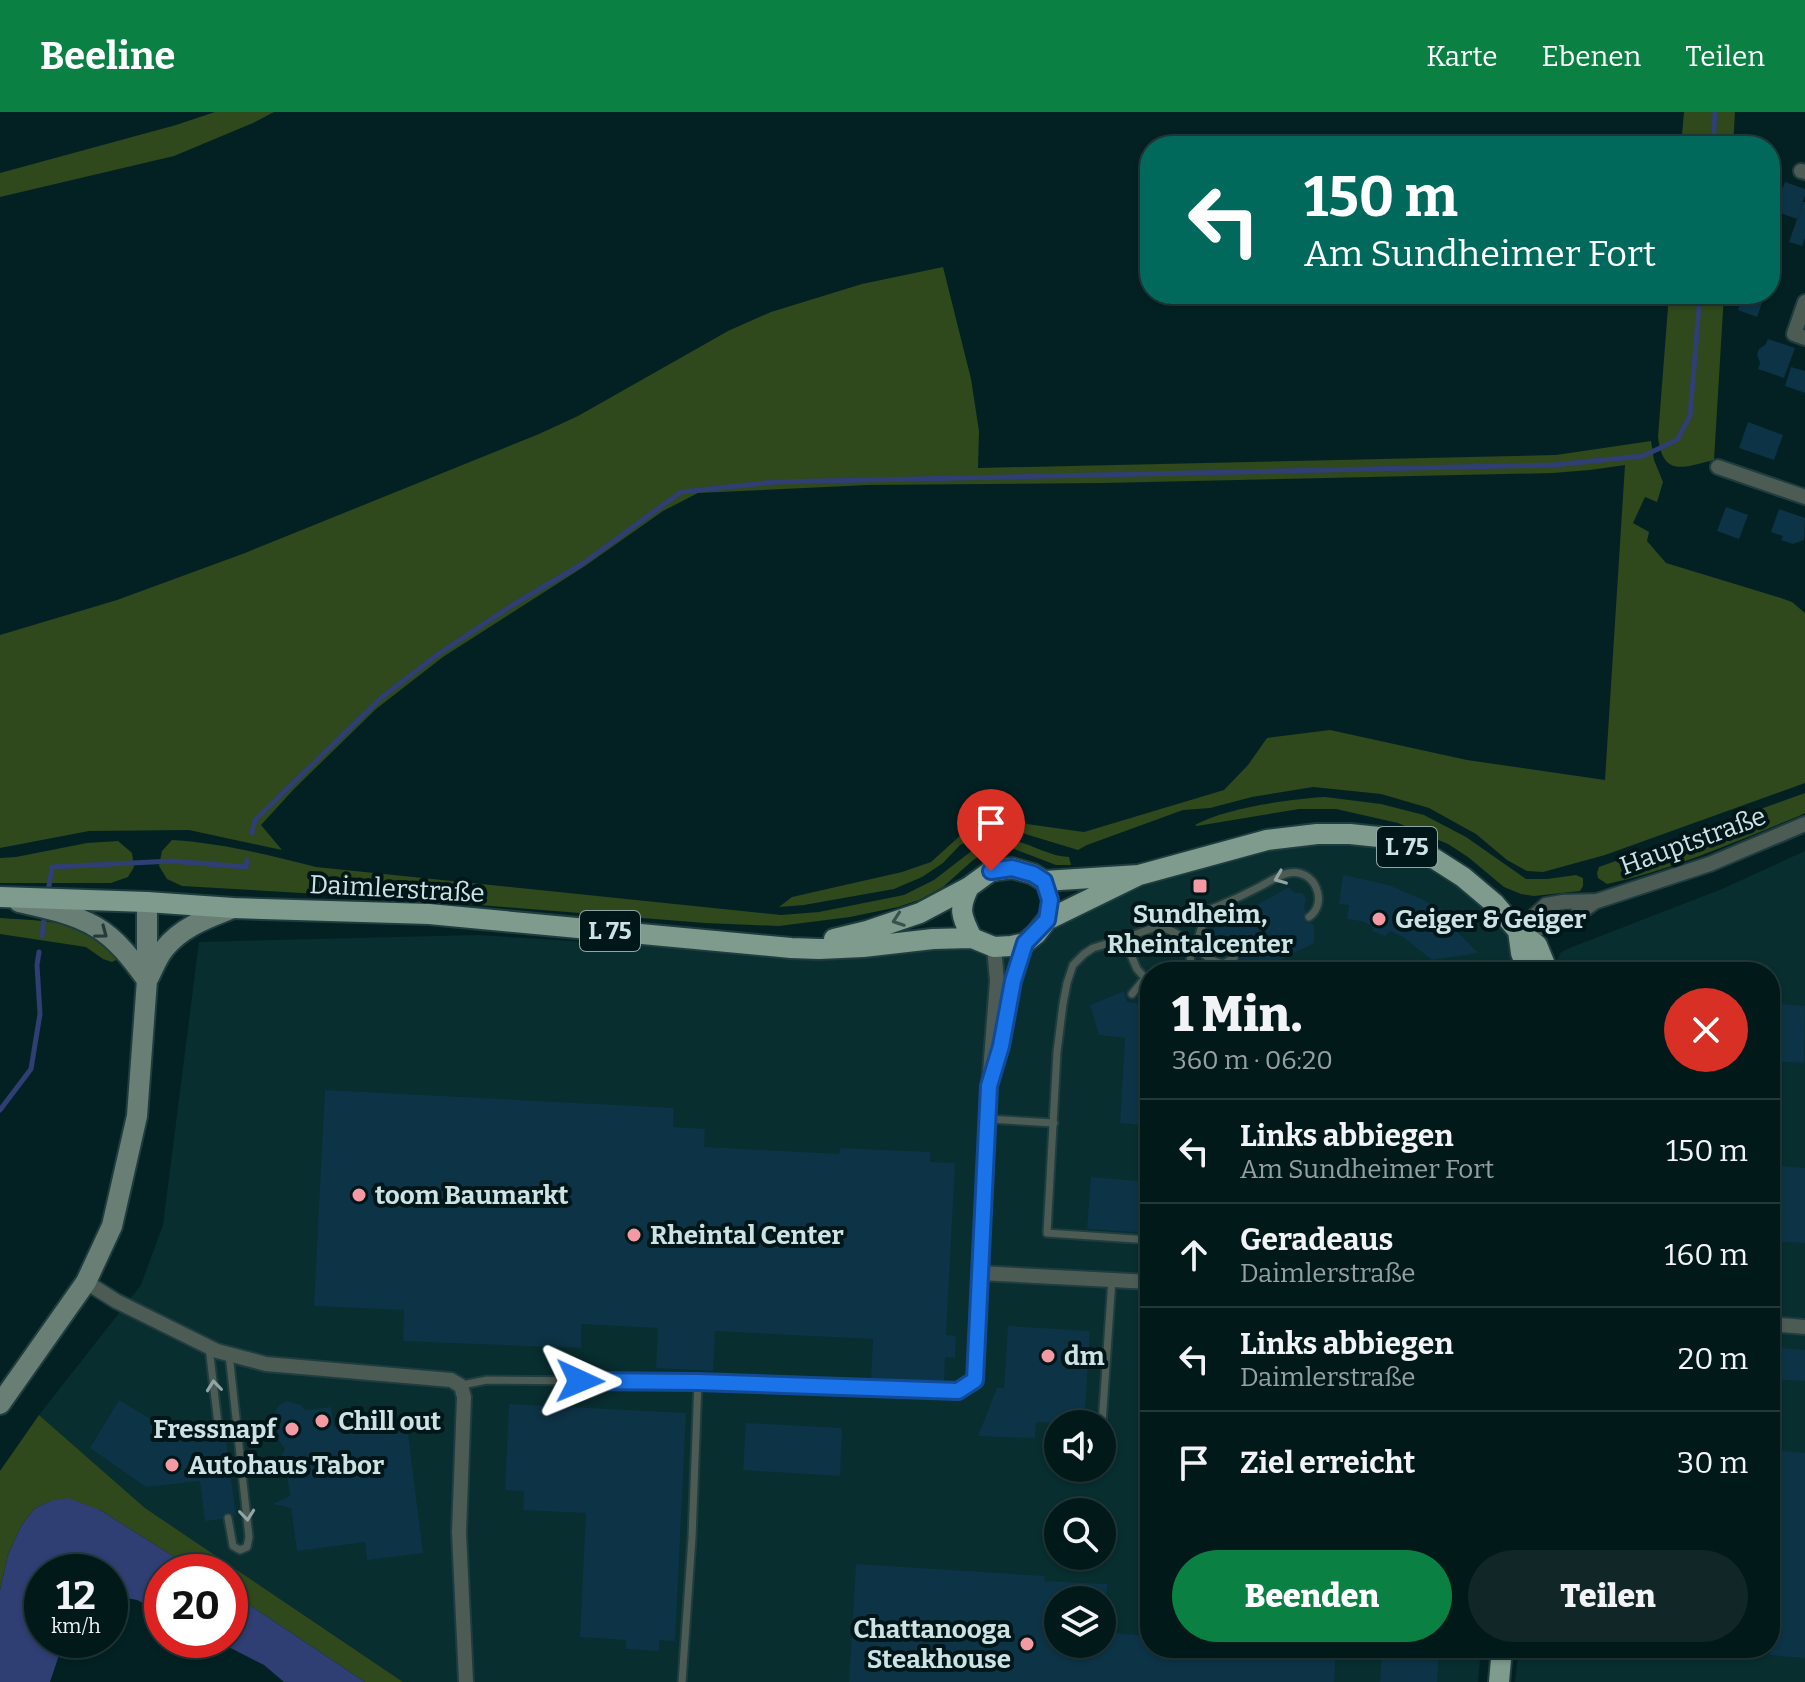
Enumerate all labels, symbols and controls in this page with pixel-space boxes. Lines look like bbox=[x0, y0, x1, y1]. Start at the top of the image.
text: Beeline bbox=[40, 33, 175, 79]
text: Karte bbox=[1426, 40, 1498, 73]
text: Ebenen bbox=[1542, 40, 1641, 73]
text: Teilen bbox=[1685, 40, 1765, 73]
text: 150 m bbox=[1304, 164, 1458, 231]
icon: left bbox=[1172, 168, 1276, 272]
text: Am Sundheimer Fort bbox=[1304, 232, 1656, 276]
pin bbox=[957, 789, 1025, 871]
street label: Hauptstraße bbox=[1616, 800, 1770, 882]
icon: arrive bbox=[969, 801, 1013, 845]
road number: L 75 bbox=[1377, 827, 1437, 867]
one-way arrow bbox=[1273, 868, 1287, 885]
street label: Daimlerstraße bbox=[309, 869, 485, 909]
marker: Sundheim, Rheintalcenter bbox=[1191, 877, 1209, 895]
place label: Sundheim, Rheintalcenter bbox=[1107, 899, 1293, 960]
place label: Geiger & Geiger bbox=[1395, 904, 1586, 935]
marker: Geiger & Geiger bbox=[1370, 910, 1388, 928]
road number: L 75 bbox=[580, 911, 640, 951]
one-way arrow bbox=[892, 911, 906, 927]
one-way arrow bbox=[93, 923, 107, 937]
text: 1 Min. bbox=[1172, 986, 1302, 1044]
button: close bbox=[1664, 988, 1748, 1072]
text: 360 m · 06:20 bbox=[1172, 1045, 1333, 1076]
text: Links abbiegen bbox=[1240, 1118, 1453, 1154]
icon: left bbox=[1172, 1129, 1216, 1173]
text: 150 m bbox=[1666, 1133, 1748, 1169]
text: Am Sundheimer Fort bbox=[1240, 1154, 1494, 1185]
place label: toom Baumarkt bbox=[375, 1180, 569, 1211]
marker: toom Baumarkt bbox=[350, 1186, 368, 1204]
place label: Rheintal Center bbox=[650, 1220, 844, 1251]
text: Geradeaus bbox=[1240, 1222, 1393, 1258]
marker: Rheintal Center bbox=[625, 1226, 643, 1244]
icon: ahead bbox=[1172, 1233, 1216, 1277]
text: 160 m bbox=[1664, 1237, 1748, 1273]
text: Daimlerstraße bbox=[1240, 1258, 1415, 1289]
text: Links abbiegen bbox=[1240, 1326, 1453, 1362]
icon: left bbox=[1172, 1337, 1216, 1381]
position arrow bbox=[538, 1339, 622, 1423]
place label: dm bbox=[1064, 1341, 1105, 1372]
text: 20 m bbox=[1678, 1341, 1748, 1377]
marker: dm bbox=[1039, 1347, 1057, 1365]
text: Daimlerstraße bbox=[1240, 1362, 1415, 1393]
one-way arrow bbox=[205, 1379, 222, 1392]
place label: Chill out bbox=[338, 1406, 442, 1437]
map controls bbox=[1044, 1410, 1116, 1658]
button: sound bbox=[1044, 1410, 1116, 1482]
marker: Chill out bbox=[313, 1412, 331, 1430]
place label: Fressnapf bbox=[153, 1414, 278, 1445]
marker: Fressnapf bbox=[283, 1420, 301, 1438]
icon: arrive bbox=[1172, 1441, 1216, 1485]
text: Ziel erreicht bbox=[1240, 1445, 1415, 1481]
text: 30 m bbox=[1677, 1445, 1748, 1481]
place label: Autohaus Tabor bbox=[188, 1450, 384, 1481]
marker: Autohaus Tabor bbox=[163, 1456, 181, 1474]
button: search bbox=[1044, 1498, 1116, 1570]
one-way arrow bbox=[238, 1509, 255, 1522]
button: Beenden bbox=[1172, 1550, 1452, 1642]
button: Teilen bbox=[1468, 1550, 1748, 1642]
speed limit sign: 20 bbox=[144, 1554, 248, 1658]
text: 12 bbox=[56, 1572, 96, 1620]
button: layers bbox=[1044, 1586, 1116, 1658]
text: km/h bbox=[51, 1614, 101, 1638]
place label: Chattanooga Steakhouse bbox=[853, 1614, 1011, 1675]
marker: Chattanooga Steakhouse bbox=[1018, 1635, 1036, 1653]

